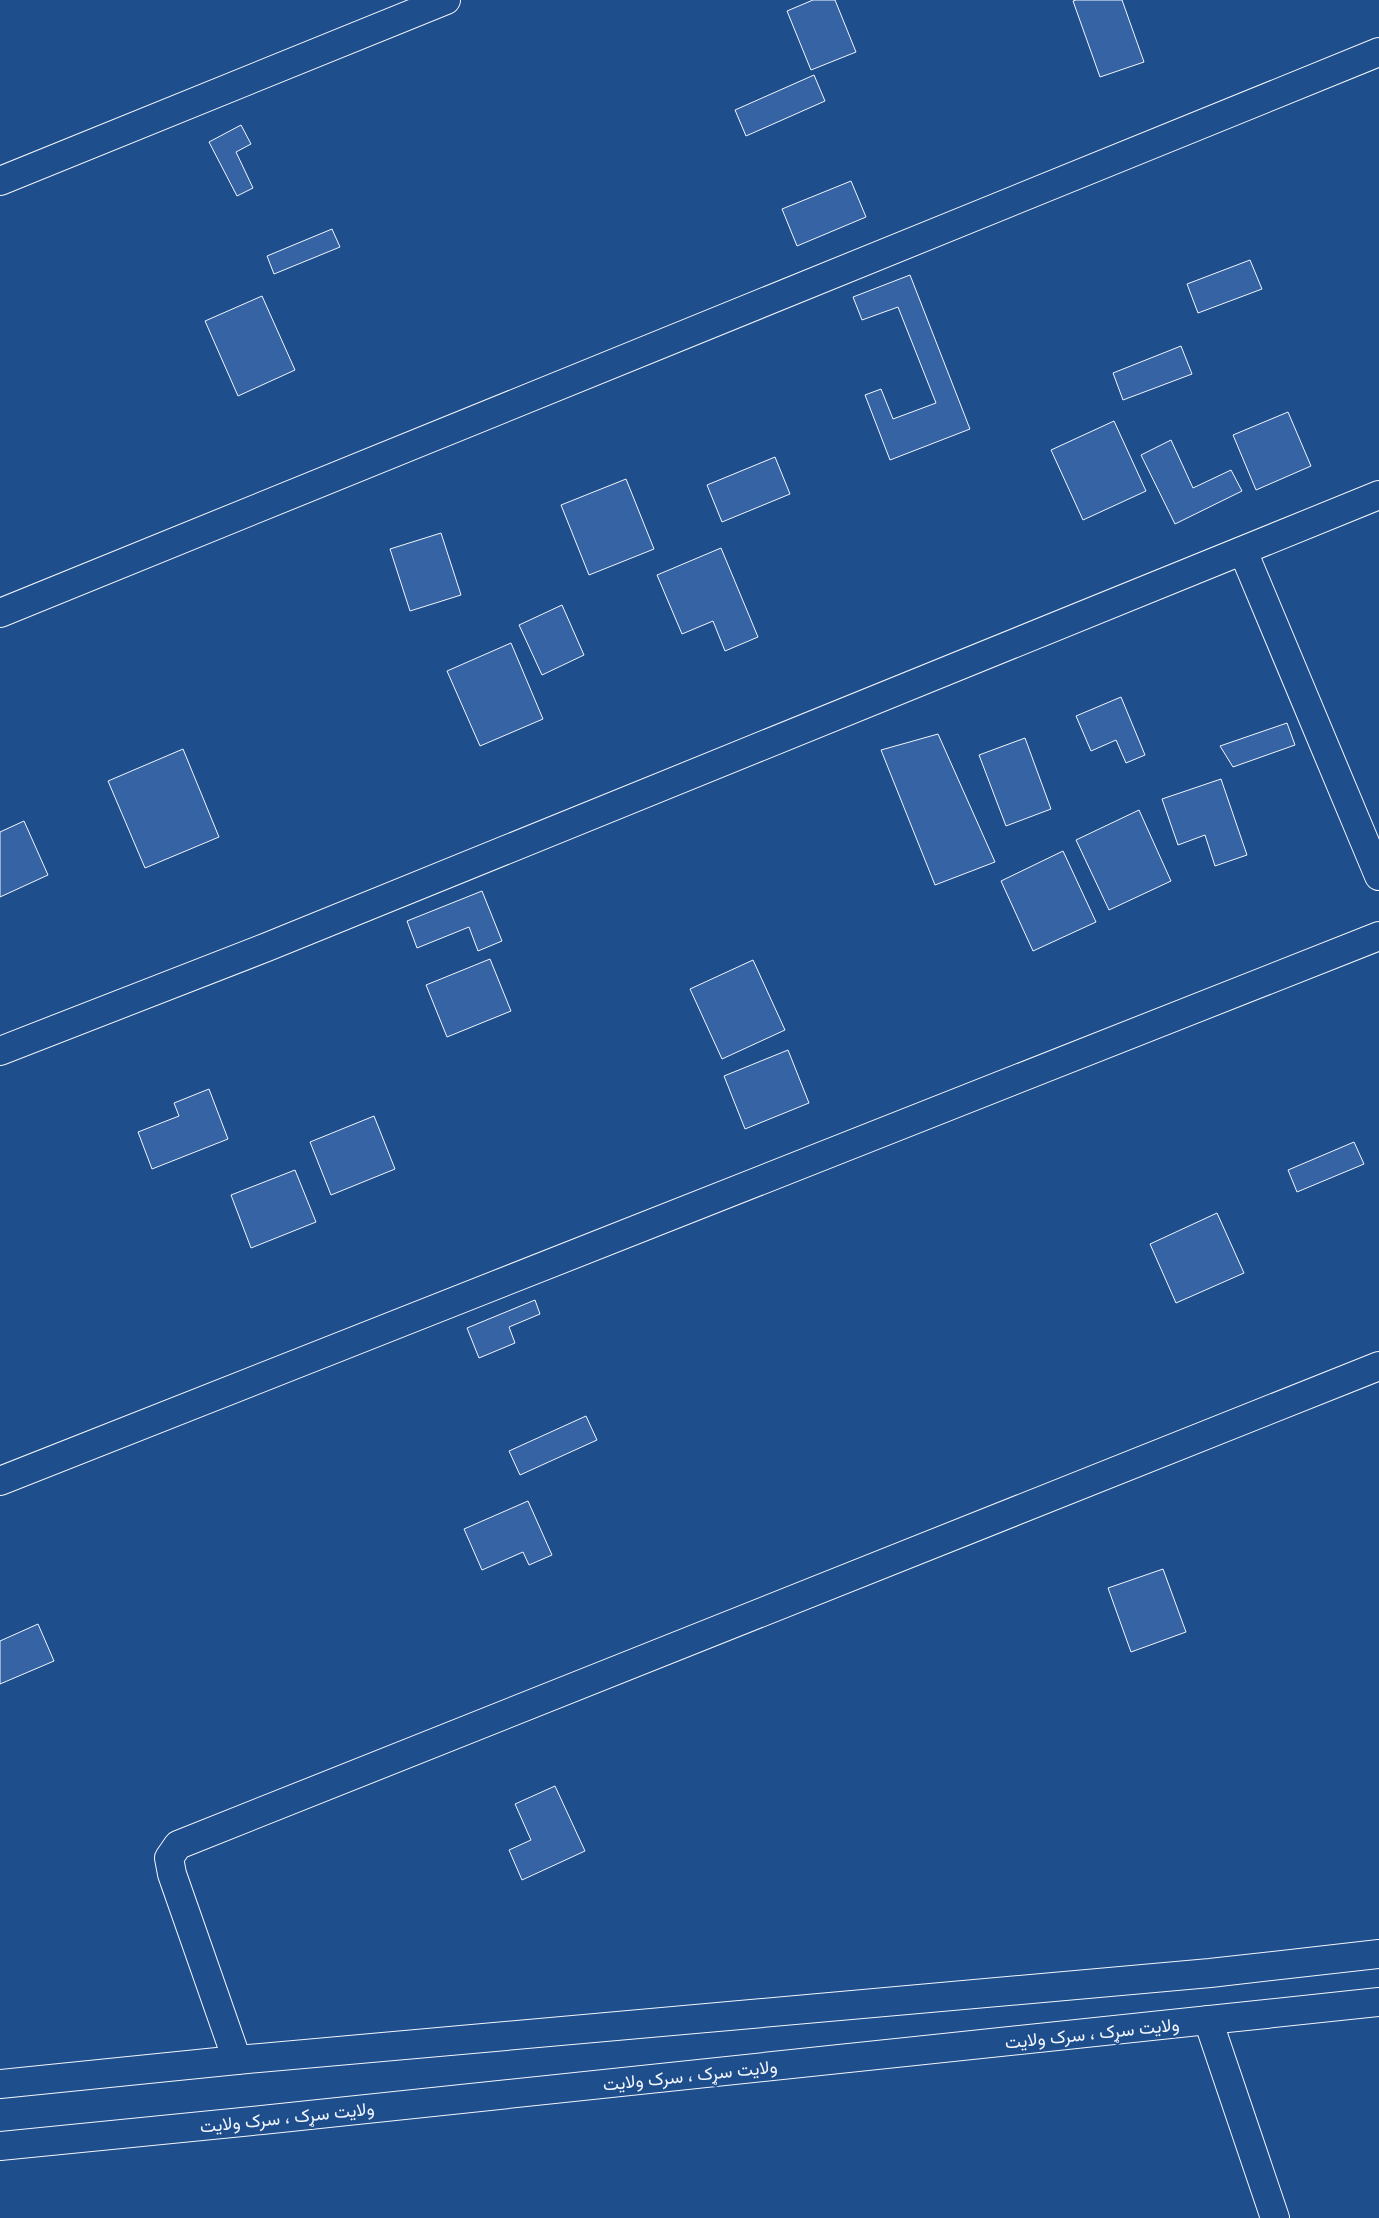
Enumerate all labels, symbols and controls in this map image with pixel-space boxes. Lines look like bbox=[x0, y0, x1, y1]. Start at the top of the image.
street label: ولایت سړک ، سرک ولایت bbox=[1004, 2012, 1180, 2055]
street label: ولایت سړک ، سرک ولایت bbox=[602, 2054, 778, 2097]
street label: ولایت سړک ، سرک ولایت bbox=[199, 2096, 375, 2139]

